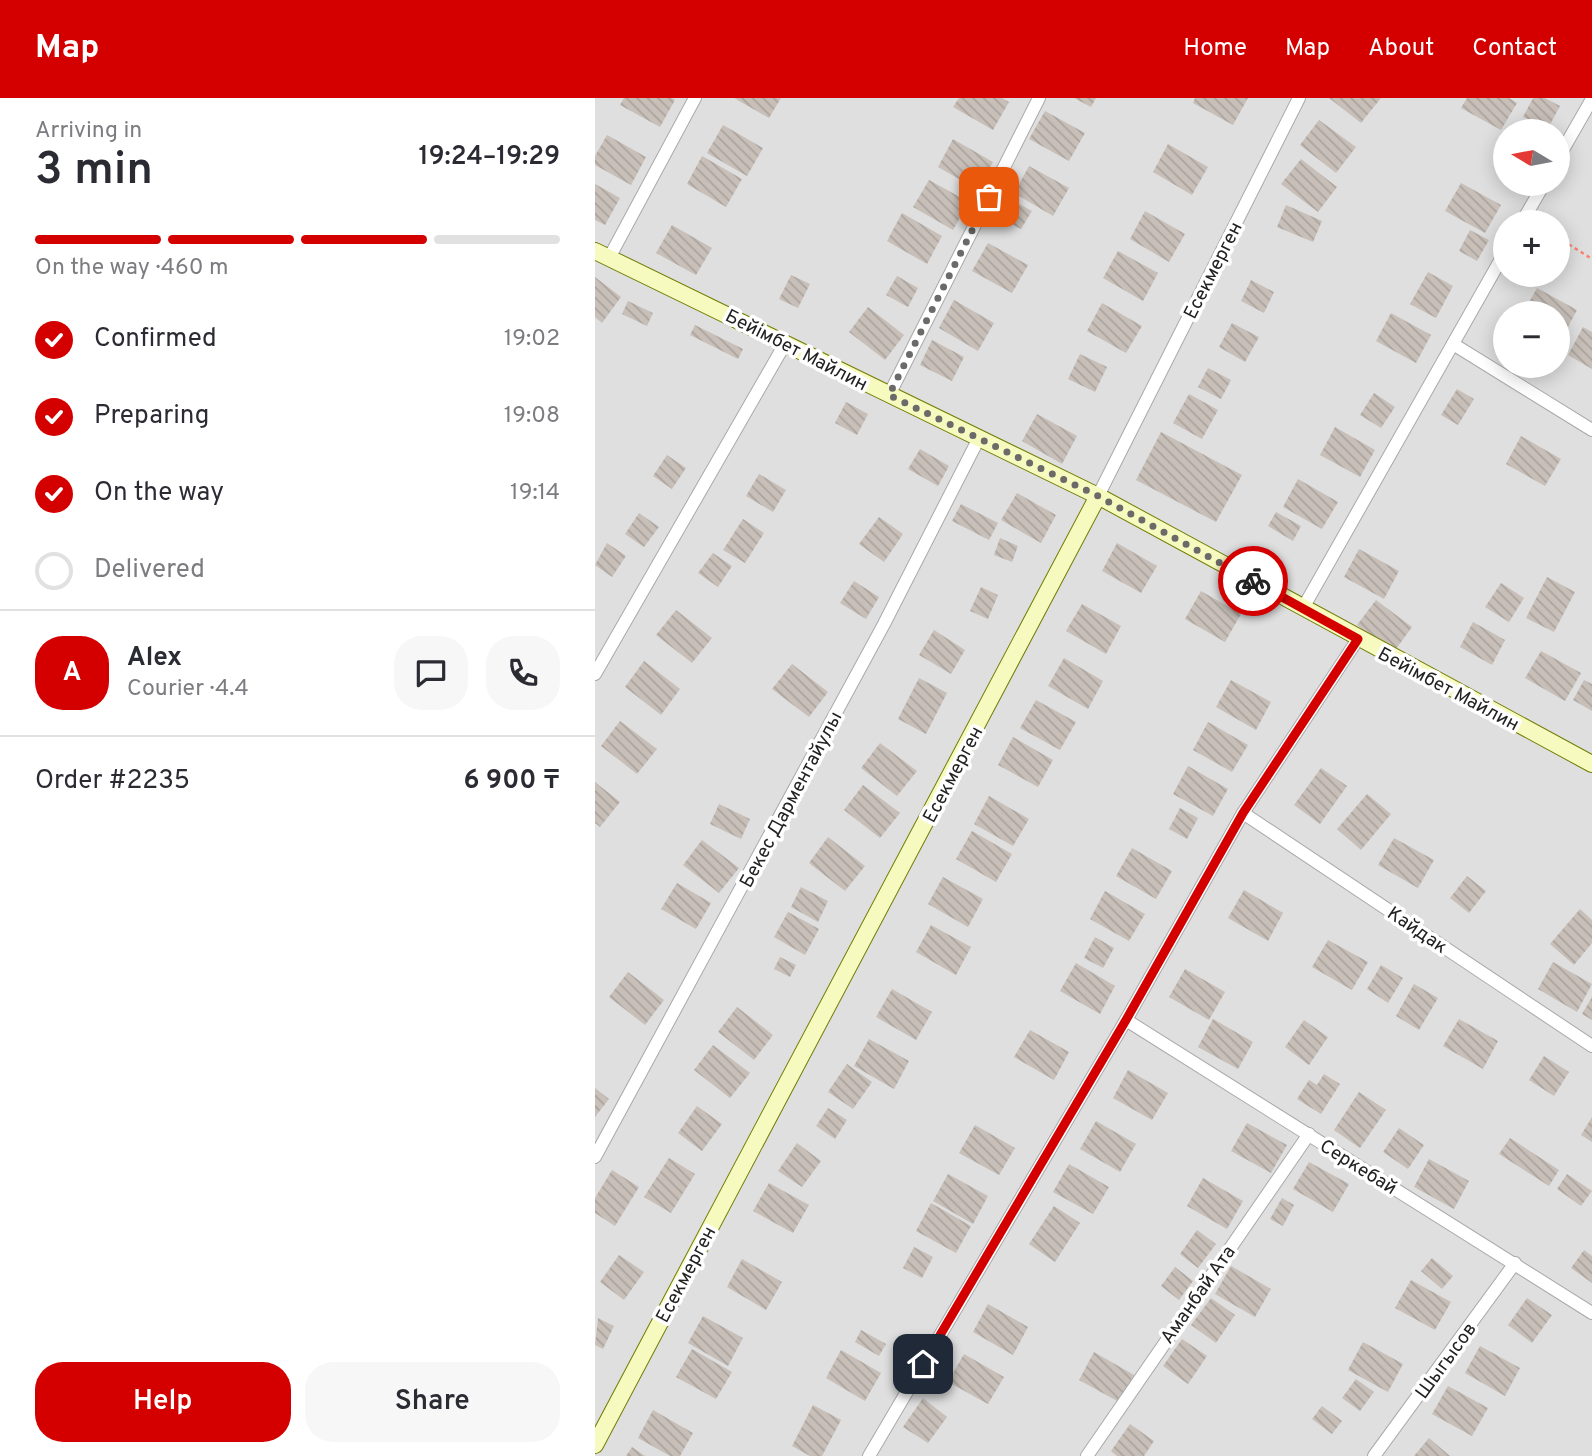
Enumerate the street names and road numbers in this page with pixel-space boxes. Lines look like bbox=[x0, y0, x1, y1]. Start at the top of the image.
street label: Eсекмерген bbox=[1179, 218, 1249, 324]
street label: Бейімбет Майлин bbox=[721, 305, 871, 397]
street label: Бейімбет Майлин bbox=[1373, 642, 1523, 737]
street label: Бекес Дарментайулы bbox=[735, 708, 848, 892]
street label: Eсекмерген bbox=[918, 723, 989, 827]
street label: Кайдак bbox=[1382, 902, 1452, 960]
street label: Серкебай bbox=[1315, 1135, 1401, 1201]
street label: Eсекмерген bbox=[651, 1223, 722, 1327]
street label: Аманбай Ата bbox=[1156, 1241, 1241, 1349]
street label: Шыгысов bbox=[1411, 1318, 1482, 1404]

